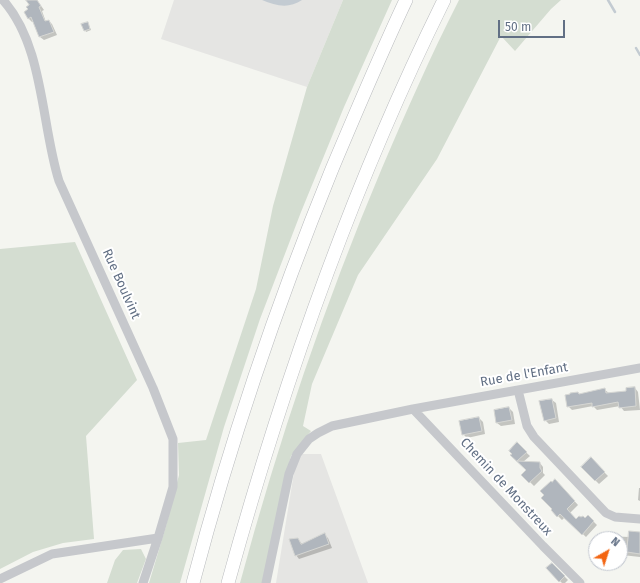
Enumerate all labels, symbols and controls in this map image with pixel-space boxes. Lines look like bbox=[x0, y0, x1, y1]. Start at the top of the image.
scale bar bbox=[500, 12, 567, 38]
text: 50 m bbox=[505, 20, 531, 34]
street label: Rue Boulvint bbox=[99, 247, 143, 321]
street label: Rue de l'Enfant bbox=[479, 360, 569, 390]
street label: Chemin de Monstreux bbox=[457, 435, 555, 539]
north arrow bbox=[588, 531, 628, 571]
text: N bbox=[608, 535, 622, 549]

